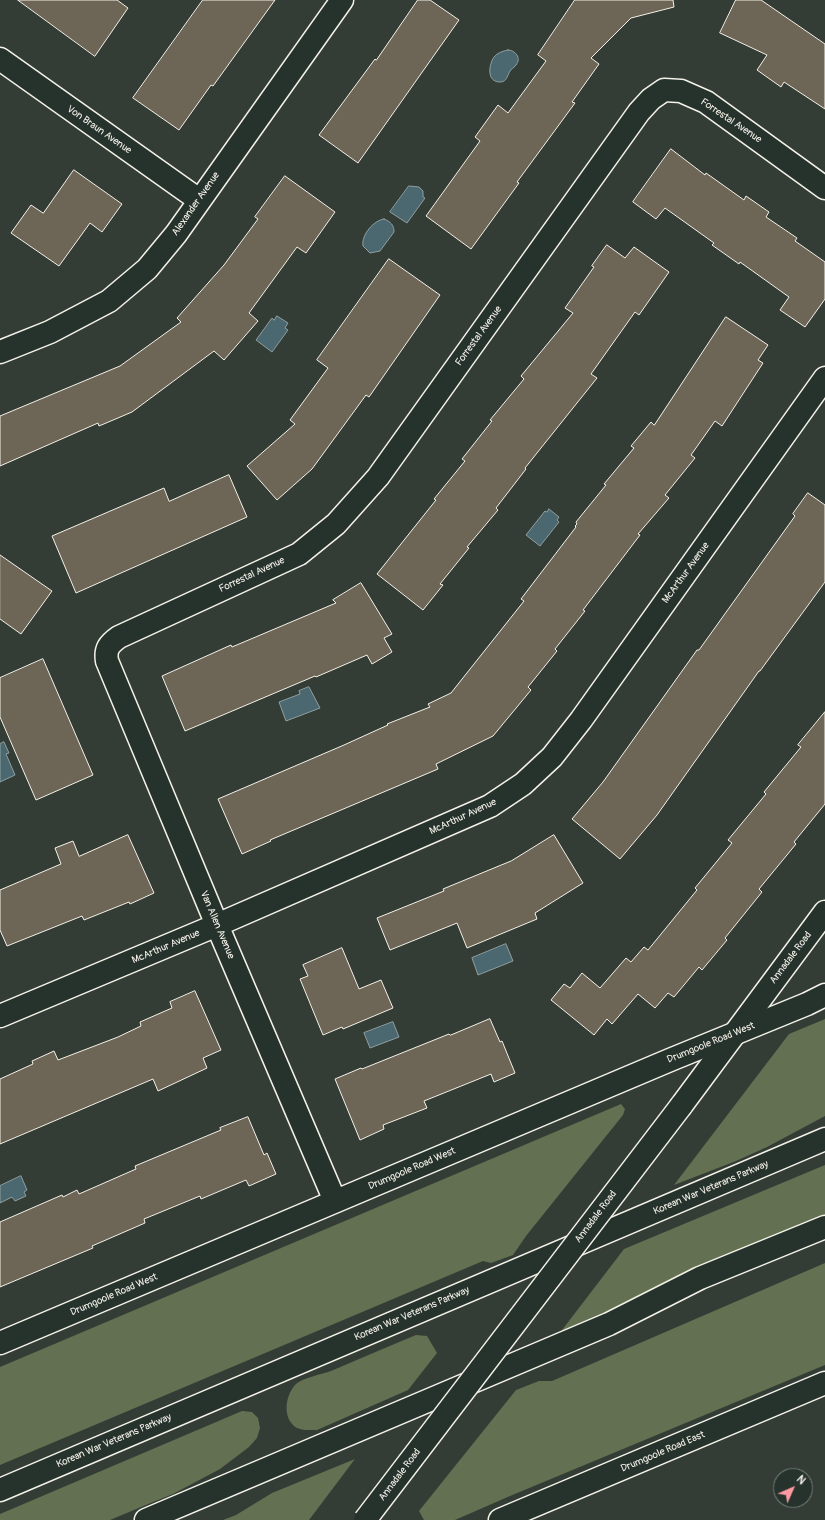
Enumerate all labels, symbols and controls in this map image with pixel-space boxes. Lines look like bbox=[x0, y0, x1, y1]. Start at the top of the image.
street label: Forrestal Avenue bbox=[698, 96, 764, 146]
street label: Von Braun Avenue bbox=[64, 103, 134, 157]
street label: Alexander Avenue bbox=[170, 170, 222, 238]
street label: Forrestal Avenue bbox=[453, 304, 505, 368]
street label: McArthur Avenue bbox=[660, 540, 712, 606]
street label: Forrestal Avenue bbox=[217, 555, 287, 595]
street label: McArthur Avenue bbox=[428, 796, 498, 838]
street label: Van Allen Avenue bbox=[197, 889, 237, 961]
street label: McArthur Avenue bbox=[130, 927, 202, 967]
street label: Annadale Road bbox=[767, 930, 815, 986]
street label: Drumgoole Road West bbox=[665, 1020, 757, 1066]
street label: Drumgoole Road West bbox=[367, 1145, 457, 1193]
street label: Korean War Veterans Parkway bbox=[652, 1158, 770, 1218]
street label: Annadale Road bbox=[572, 1189, 620, 1245]
street label: Drumgoole Road West bbox=[69, 1271, 159, 1319]
street label: Korean War Veterans Parkway bbox=[353, 1284, 471, 1344]
street label: Korean War Veterans Parkway bbox=[55, 1411, 173, 1471]
street label: Drumgoole Road East bbox=[619, 1429, 707, 1475]
street label: Annadale Road bbox=[376, 1447, 424, 1503]
north arrow bbox=[773, 1468, 813, 1508]
text: N bbox=[794, 1473, 808, 1487]

